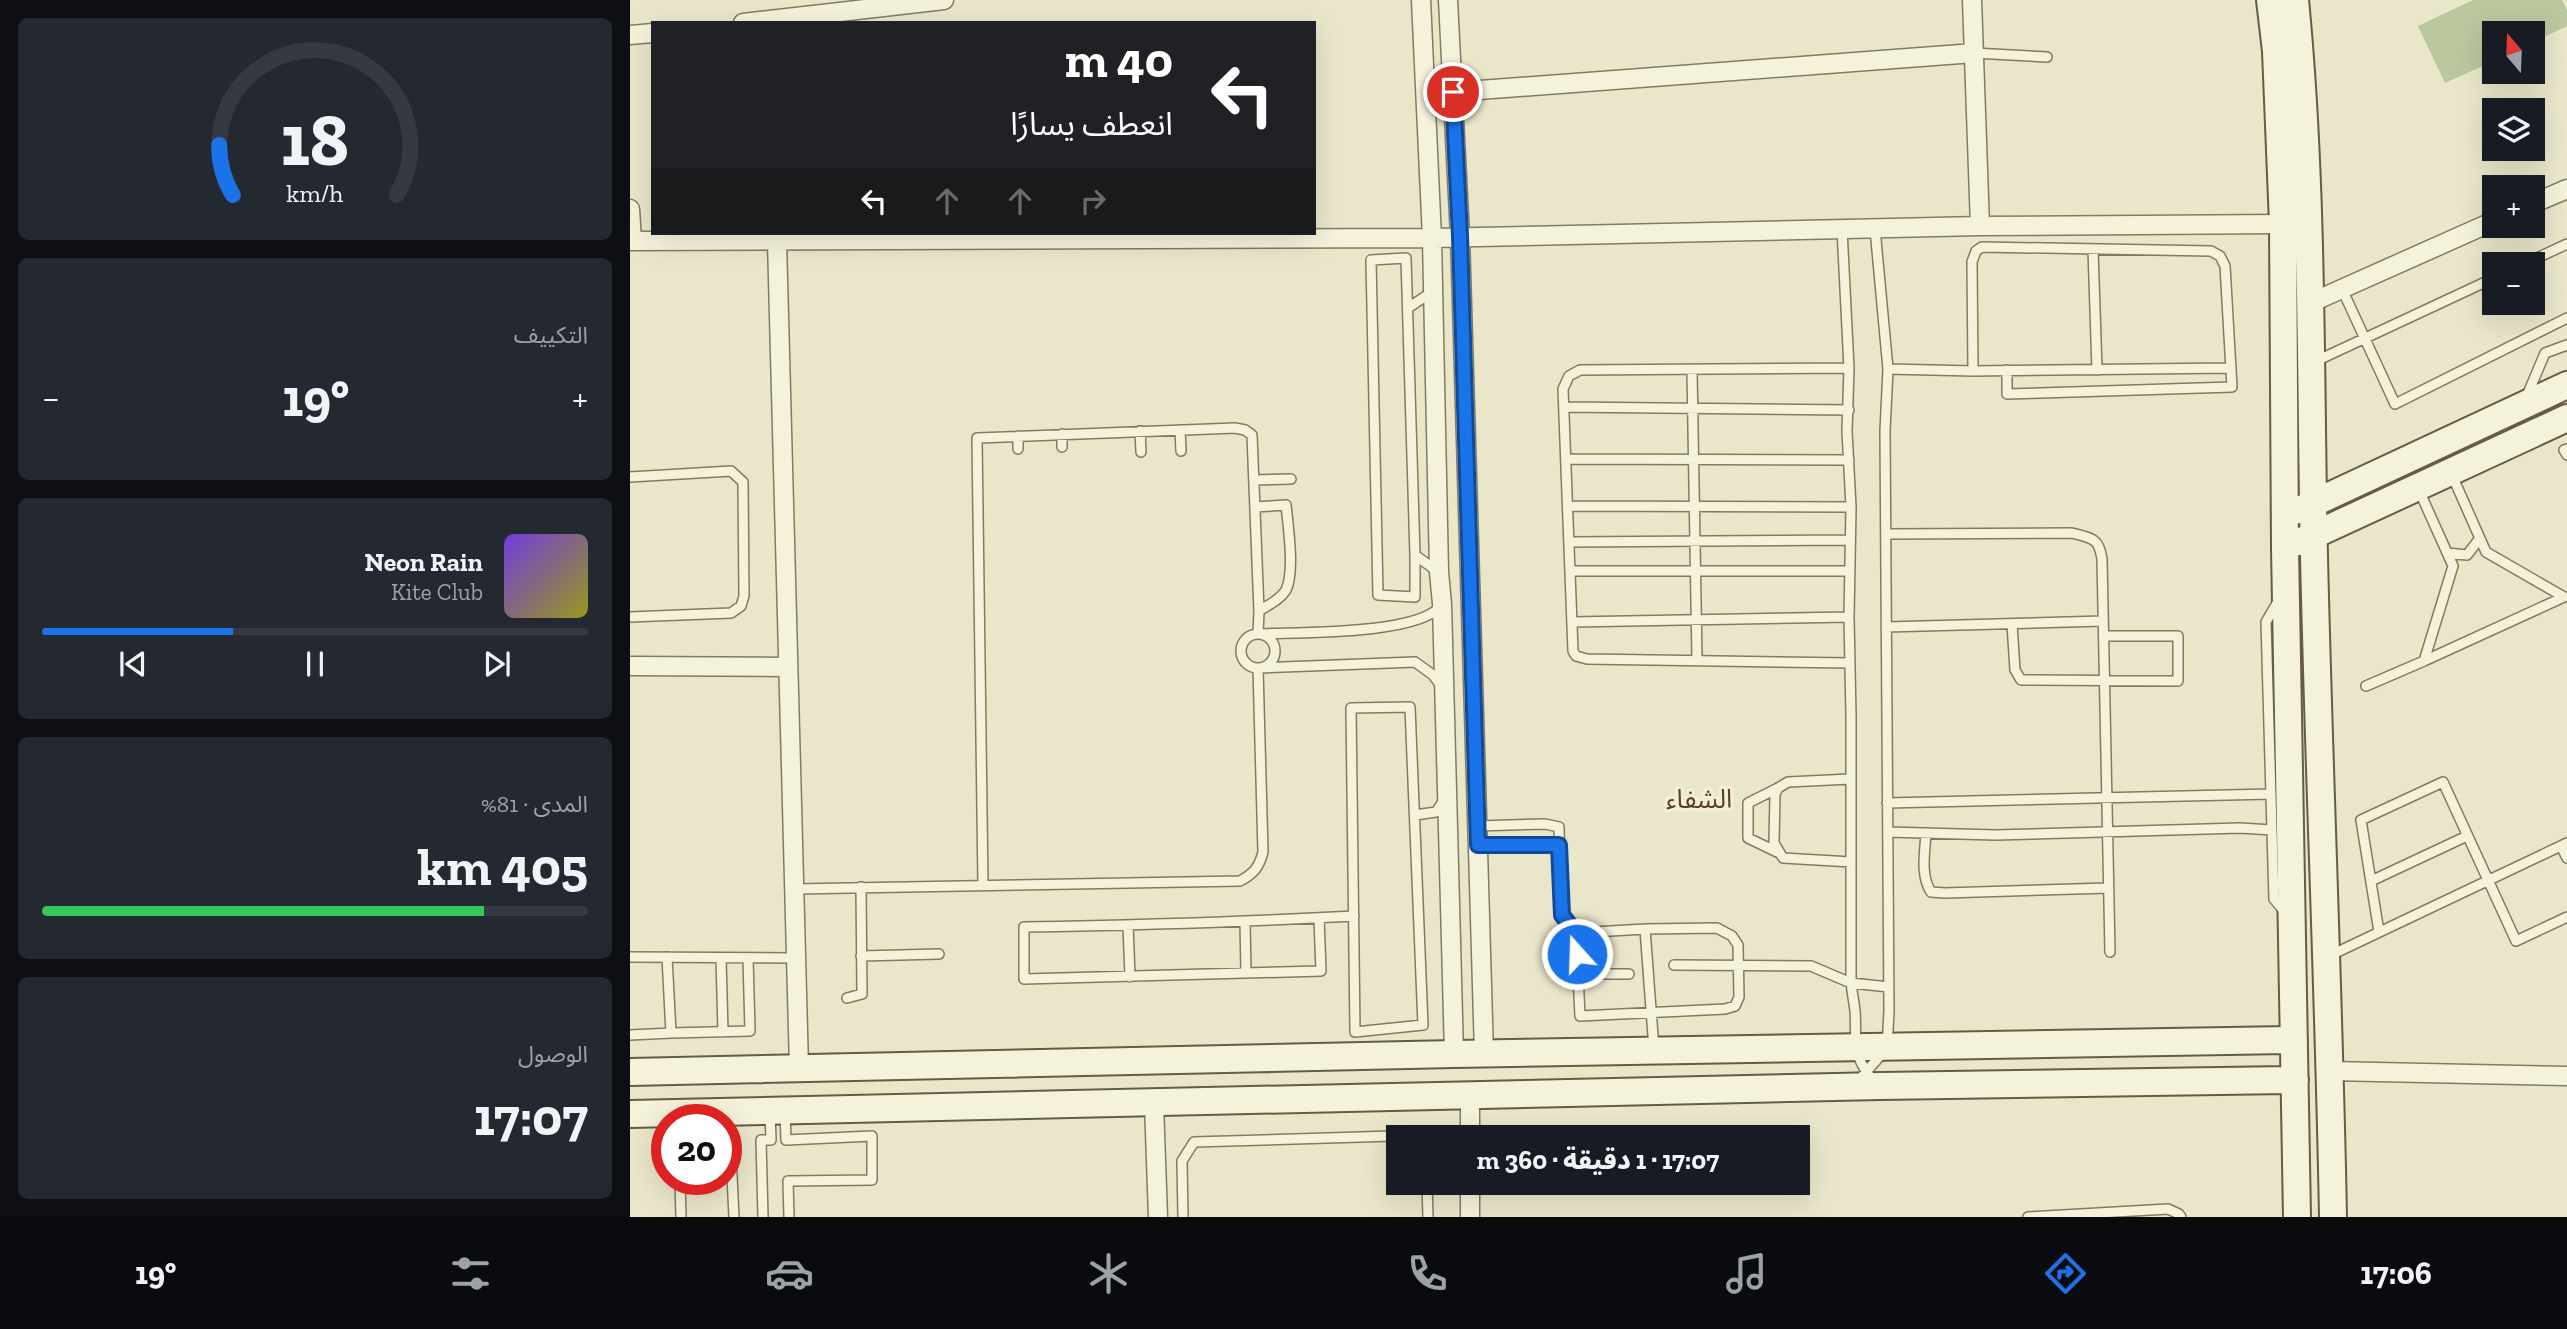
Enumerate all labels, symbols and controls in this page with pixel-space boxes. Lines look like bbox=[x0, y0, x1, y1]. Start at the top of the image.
north arrow bbox=[2482, 21, 2544, 84]
map controls bbox=[2482, 21, 2545, 315]
text: 40 m bbox=[1065, 31, 1173, 90]
icon: left bbox=[1197, 49, 1288, 140]
pin bbox=[1423, 62, 1483, 122]
icon: arrive bbox=[1434, 73, 1472, 111]
text: 18 bbox=[281, 96, 349, 184]
button: layers bbox=[2482, 98, 2545, 161]
text: انعطف يسارًا bbox=[1010, 105, 1173, 143]
button: + bbox=[2482, 175, 2545, 238]
text: km/h bbox=[286, 178, 344, 208]
icon: left bbox=[855, 182, 893, 220]
icon: ahead bbox=[928, 182, 966, 220]
icon: ahead bbox=[1001, 182, 1039, 220]
icon: right bbox=[1074, 182, 1112, 220]
button: − bbox=[2482, 252, 2545, 315]
text: التكييف bbox=[514, 321, 588, 349]
text: 19° bbox=[282, 367, 349, 429]
text: − bbox=[42, 375, 60, 421]
text: + bbox=[572, 375, 588, 421]
text: Neon Rain bbox=[365, 546, 483, 578]
text: Kite Club bbox=[391, 578, 483, 606]
icon: previous bbox=[114, 645, 152, 683]
icon: pause bbox=[296, 645, 334, 683]
icon: next bbox=[478, 645, 516, 683]
district label: الشفاء bbox=[1666, 783, 1732, 815]
text: المدى · 81% bbox=[481, 790, 588, 818]
text: 405 km bbox=[417, 836, 588, 898]
position arrow bbox=[1540, 917, 1614, 991]
text: الوصول bbox=[518, 1040, 588, 1068]
text: 17:07 bbox=[474, 1086, 588, 1148]
speed limit sign: 20 bbox=[651, 1104, 742, 1195]
text: 17:07 · 1 دقيقة · 360 m bbox=[1477, 1144, 1719, 1176]
icon: filters bbox=[446, 1249, 495, 1298]
icon: car bbox=[765, 1249, 814, 1298]
icon: climate bbox=[1084, 1249, 1133, 1298]
icon: phone bbox=[1403, 1249, 1452, 1298]
icon: music bbox=[1722, 1249, 1771, 1298]
icon: directions bbox=[2041, 1249, 2090, 1298]
text: 19° bbox=[135, 1254, 176, 1292]
text: 17:06 bbox=[2360, 1254, 2432, 1292]

